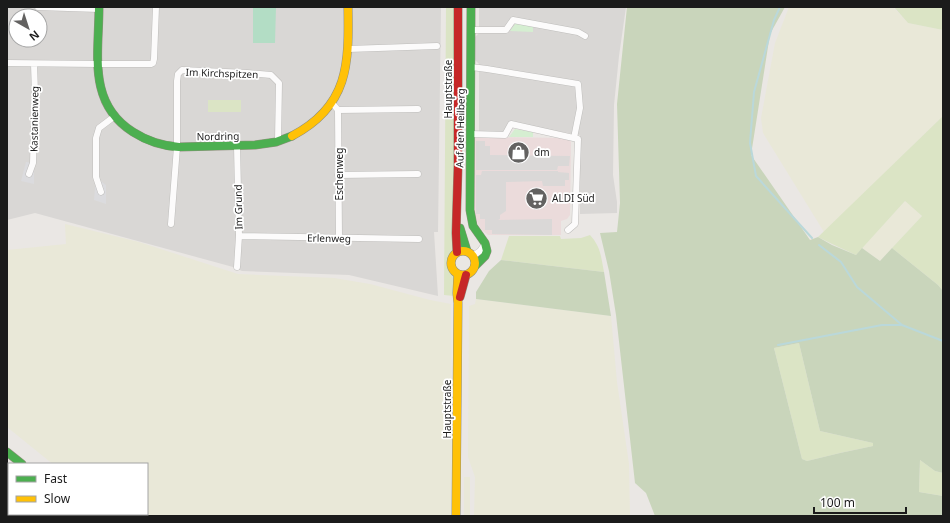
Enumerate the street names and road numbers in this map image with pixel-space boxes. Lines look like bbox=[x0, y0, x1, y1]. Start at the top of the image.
street label: Hauptstraße bbox=[441, 59, 455, 118]
street label: Im Kirchspitzen bbox=[185, 65, 259, 81]
street label: Kastanienweg bbox=[26, 86, 42, 152]
street label: Auf den Heilberg bbox=[452, 88, 468, 168]
street label: Nordring bbox=[196, 129, 240, 143]
street label: Eschenweg bbox=[332, 148, 346, 200]
street label: Im Grund bbox=[231, 184, 245, 230]
street label: Erlenweg bbox=[307, 231, 351, 245]
street label: Hauptstraße bbox=[440, 379, 454, 438]

